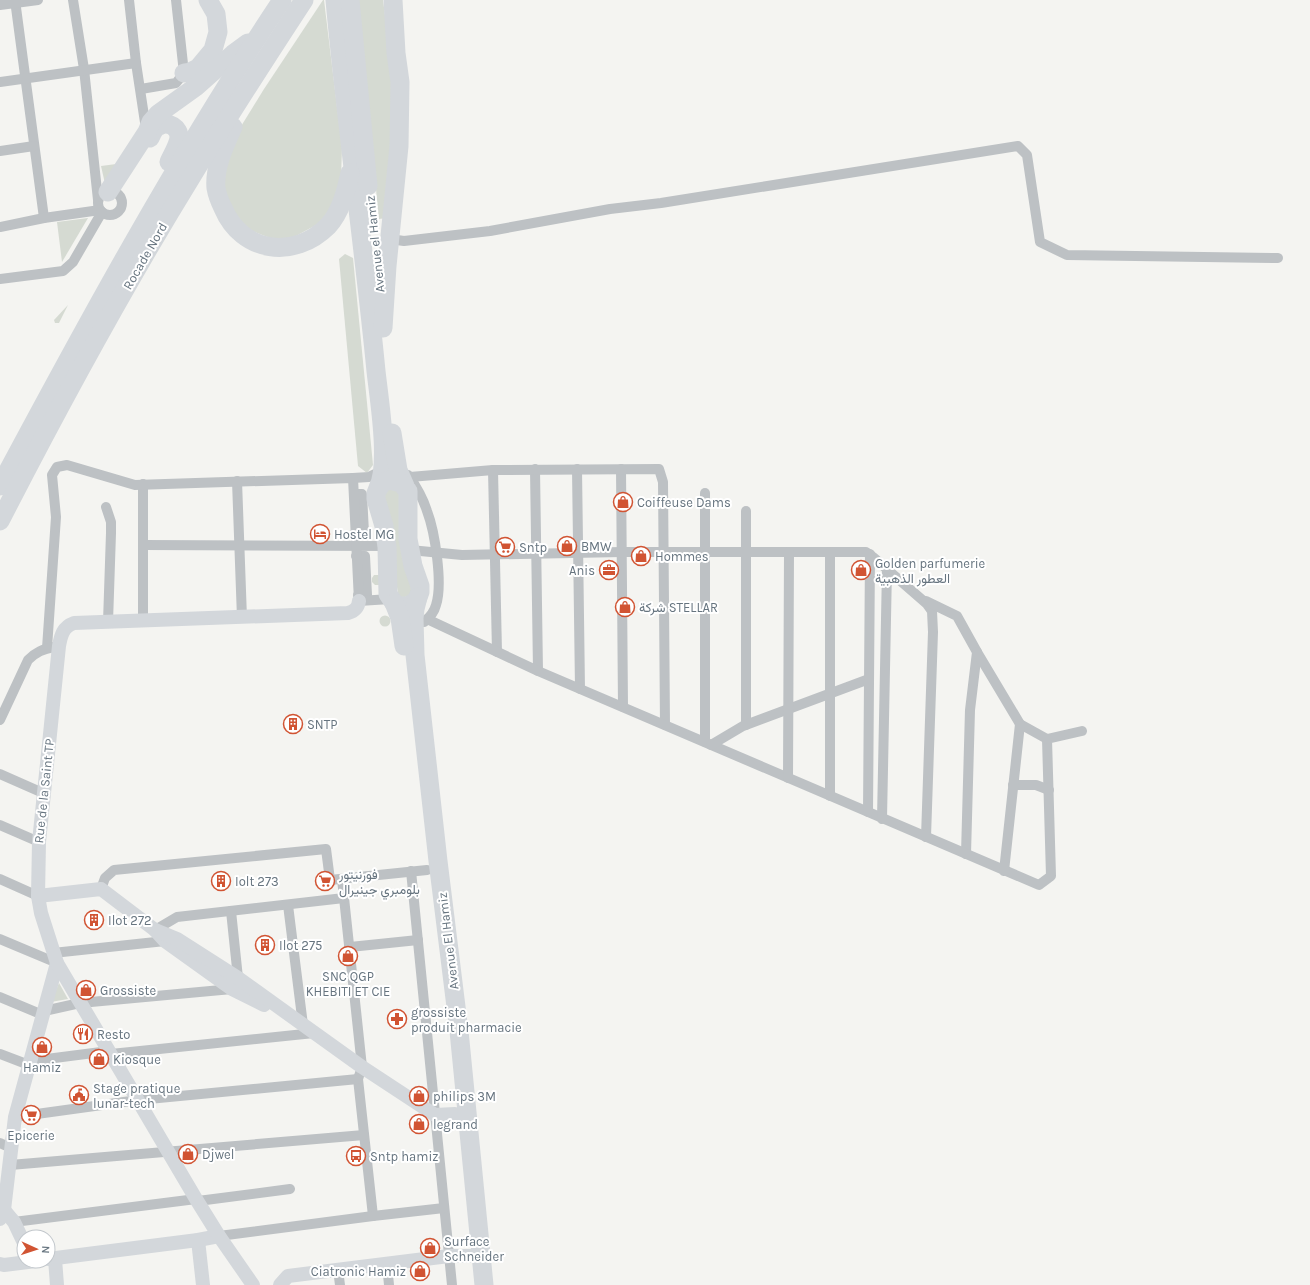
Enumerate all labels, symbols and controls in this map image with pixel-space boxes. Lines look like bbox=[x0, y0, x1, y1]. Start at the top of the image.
street label: Avenue el Hamiz bbox=[362, 195, 388, 293]
street label: Rocade Nord bbox=[120, 220, 170, 292]
shop icon: Coiffeuse Dams bbox=[612, 491, 634, 513]
place label: Coiffeuse Dams bbox=[637, 495, 731, 510]
hotel icon: Hostel MG bbox=[309, 523, 331, 545]
place label: Hostel MG bbox=[334, 527, 394, 542]
shop icon: BMW bbox=[556, 535, 578, 557]
supermarket icon: Sntp bbox=[494, 536, 516, 558]
place label: BMW bbox=[581, 539, 612, 554]
place label: Sntp bbox=[519, 540, 547, 555]
shop icon: Hommes bbox=[630, 545, 652, 567]
place label: Hommes bbox=[655, 549, 709, 564]
place label: Golden parfumerie العطور الذهبية bbox=[875, 556, 986, 587]
office icon: Anis bbox=[598, 559, 620, 581]
shop icon: Golden parfumerie العطور الذهبية bbox=[850, 559, 872, 581]
place label: Anis bbox=[569, 563, 595, 578]
shop icon: شركة STELLAR bbox=[614, 596, 636, 618]
place label: شركة STELLAR bbox=[639, 600, 718, 616]
building icon: SNTP bbox=[282, 713, 304, 735]
place label: SNTP bbox=[307, 717, 337, 732]
street label: Rue de la Saint TP bbox=[31, 738, 57, 844]
place label: فورنيتور بلومبري جينيرال bbox=[338, 867, 420, 900]
building icon: Iolt 273 bbox=[210, 870, 232, 892]
supermarket icon: فورنيتور بلومبري جينيرال bbox=[314, 870, 336, 892]
place label: Iolt 273 bbox=[235, 874, 279, 889]
street label: Avenue El Hamiz bbox=[435, 891, 461, 991]
building icon: Ilot 272 bbox=[83, 909, 105, 931]
place label: Ilot 272 bbox=[108, 913, 152, 928]
building icon: Ilot 275 bbox=[254, 934, 276, 956]
place label: Ilot 275 bbox=[279, 938, 322, 953]
shop icon: SNC QGP KHEBITI ET CIE bbox=[337, 945, 359, 967]
place label: SNC QGP KHEBITI ET CIE bbox=[306, 969, 390, 999]
shop icon: Grossiste bbox=[75, 979, 97, 1001]
place label: Grossiste bbox=[100, 983, 156, 998]
place label: grossiste produit pharmacie bbox=[411, 1005, 522, 1035]
pharmacy icon: grossiste produit pharmacie bbox=[386, 1008, 408, 1030]
restaurant icon: Resto bbox=[72, 1023, 94, 1045]
place label: Resto bbox=[97, 1027, 130, 1042]
shop icon: Hamiz bbox=[31, 1036, 53, 1058]
shop icon: Kiosque bbox=[88, 1048, 110, 1070]
place label: Kiosque bbox=[113, 1052, 161, 1068]
place label: Hamiz bbox=[23, 1060, 61, 1075]
place label: Stage pratique lunar-tech bbox=[93, 1081, 181, 1111]
public building icon: Stage pratique lunar-tech bbox=[68, 1084, 90, 1106]
shop icon: philips 3M bbox=[408, 1085, 430, 1107]
place label: philips 3M bbox=[433, 1089, 496, 1104]
supermarket icon: Epicerie bbox=[20, 1104, 42, 1126]
shop icon: legrand bbox=[408, 1113, 430, 1135]
place label: legrand bbox=[433, 1117, 478, 1132]
place label: Epicerie bbox=[7, 1128, 55, 1143]
shop icon: Djwel bbox=[177, 1143, 199, 1165]
bus stop icon: Sntp hamiz bbox=[345, 1145, 367, 1167]
place label: Djwel bbox=[202, 1147, 234, 1162]
place label: Sntp hamiz bbox=[370, 1149, 438, 1164]
north arrow bbox=[16, 1229, 56, 1269]
place label: Surface Schneider bbox=[444, 1234, 504, 1264]
shop icon: Surface Schneider bbox=[419, 1237, 441, 1259]
text: N bbox=[39, 1245, 52, 1254]
shop icon: Ciatronic Hamiz bbox=[409, 1260, 431, 1282]
place label: Ciatronic Hamiz bbox=[311, 1264, 406, 1279]

